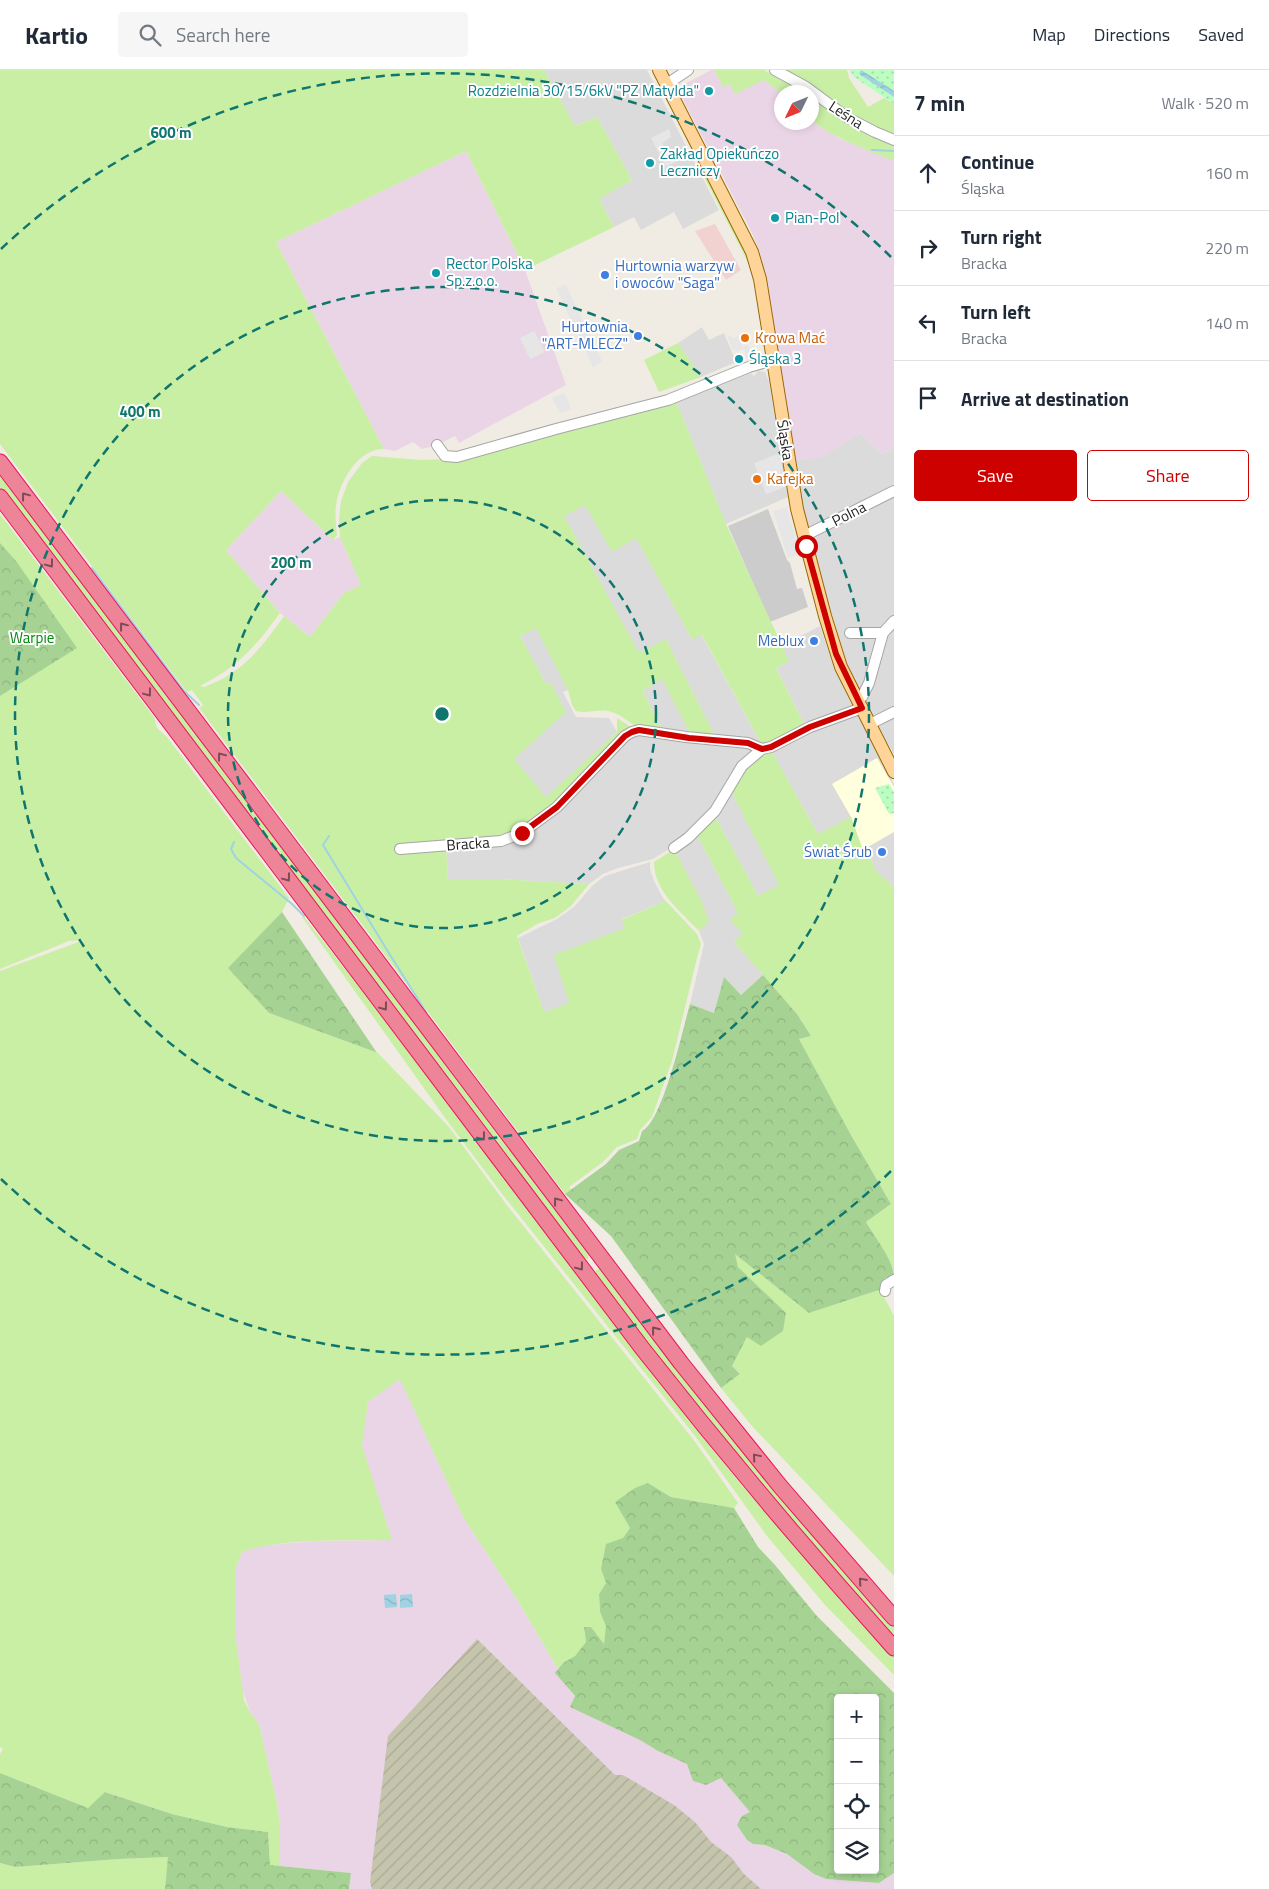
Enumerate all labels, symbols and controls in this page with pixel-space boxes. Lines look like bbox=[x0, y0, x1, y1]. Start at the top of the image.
search box bbox=[118, 12, 468, 57]
text: Kartio bbox=[25, 17, 88, 53]
text: Search here bbox=[176, 20, 270, 49]
icon: search bbox=[136, 21, 164, 49]
text: Map bbox=[1032, 21, 1066, 48]
text: Directions bbox=[1094, 21, 1170, 48]
text: Saved bbox=[1198, 21, 1244, 48]
place label: Rozdzielnia 30/15/6kV "PZ Matylda" bbox=[468, 79, 699, 102]
marker: Rozdzielnia 30/15/6kV "PZ Matylda" bbox=[703, 85, 715, 97]
north arrow bbox=[774, 85, 819, 130]
text: 7 min bbox=[914, 87, 965, 119]
text: Walk · 520 m bbox=[1161, 91, 1249, 115]
street label: Leśna bbox=[824, 95, 869, 135]
text: 600 m bbox=[150, 121, 192, 144]
place label: Zakład Opiekuńczo Leczniczy bbox=[660, 142, 779, 182]
text: Continue bbox=[961, 147, 1034, 176]
marker: Zakład Opiekuńczo Leczniczy bbox=[644, 157, 656, 169]
icon: ahead bbox=[914, 159, 942, 187]
text: 160 m bbox=[1205, 161, 1249, 185]
text: Śląska bbox=[961, 176, 1004, 200]
place label: Pian-Pol bbox=[785, 206, 840, 229]
marker: Pian-Pol bbox=[769, 212, 781, 224]
text: Turn right bbox=[961, 222, 1042, 251]
icon: right bbox=[914, 234, 942, 262]
text: 220 m bbox=[1205, 236, 1249, 260]
text: Bracka bbox=[961, 251, 1007, 275]
place label: Rector Polska Sp.z.o.o. bbox=[446, 252, 533, 292]
place label: Hurtownia warzyw i owoców "Saga" bbox=[615, 254, 735, 294]
marker: Rector Polska Sp.z.o.o. bbox=[430, 267, 442, 279]
marker: Hurtownia warzyw i owoców "Saga" bbox=[599, 269, 611, 281]
text: Turn left bbox=[961, 297, 1031, 326]
icon: left bbox=[914, 309, 942, 337]
text: 140 m bbox=[1205, 311, 1249, 335]
place label: Hurtownia "ART-MLECZ" bbox=[542, 315, 628, 355]
place label: Krowa Mać bbox=[755, 326, 825, 349]
text: Bracka bbox=[961, 326, 1007, 350]
marker: Hurtownia "ART-MLECZ" bbox=[632, 330, 644, 342]
marker: Krowa Mać bbox=[739, 332, 751, 344]
place label: Śląska 3 bbox=[749, 347, 801, 370]
marker: Śląska 3 bbox=[733, 353, 745, 365]
icon: arrive bbox=[914, 384, 942, 412]
text: Arrive at destination bbox=[961, 384, 1129, 413]
text: 400 m bbox=[119, 400, 161, 423]
street label: Śląska bbox=[771, 418, 800, 462]
button: Save bbox=[914, 450, 1077, 501]
button: Share bbox=[1087, 450, 1249, 501]
place label: Kafejka bbox=[767, 467, 814, 490]
marker: Kafejka bbox=[751, 473, 763, 485]
one-way arrow bbox=[23, 493, 31, 502]
street label: Polna bbox=[828, 495, 870, 532]
route start bbox=[795, 535, 818, 558]
text: 200 m bbox=[270, 551, 312, 574]
one-way arrow bbox=[45, 558, 53, 567]
one-way arrow bbox=[121, 623, 129, 632]
park label: Warpie bbox=[10, 626, 54, 649]
place label: Meblux bbox=[758, 629, 804, 652]
marker: Meblux bbox=[808, 635, 820, 647]
one-way arrow bbox=[143, 687, 151, 696]
centre of rings bbox=[433, 705, 451, 723]
one-way arrow bbox=[218, 752, 227, 761]
route end bbox=[511, 822, 534, 845]
street label: Bracka bbox=[446, 830, 491, 856]
place label: Świat Śrub bbox=[804, 840, 872, 863]
marker: Świat Śrub bbox=[876, 846, 888, 858]
one-way arrow bbox=[281, 872, 290, 882]
one-way arrow bbox=[379, 1001, 387, 1010]
one-way arrow bbox=[476, 1131, 485, 1141]
one-way arrow bbox=[554, 1198, 562, 1207]
one-way arrow bbox=[575, 1261, 583, 1270]
one-way arrow bbox=[653, 1327, 661, 1336]
one-way arrow bbox=[753, 1454, 762, 1463]
one-way arrow bbox=[858, 1578, 867, 1587]
map controls bbox=[834, 1694, 879, 1874]
button: + bbox=[834, 1694, 879, 1739]
button: − bbox=[834, 1739, 879, 1784]
button: locate bbox=[834, 1784, 879, 1829]
button: layers bbox=[834, 1829, 879, 1874]

